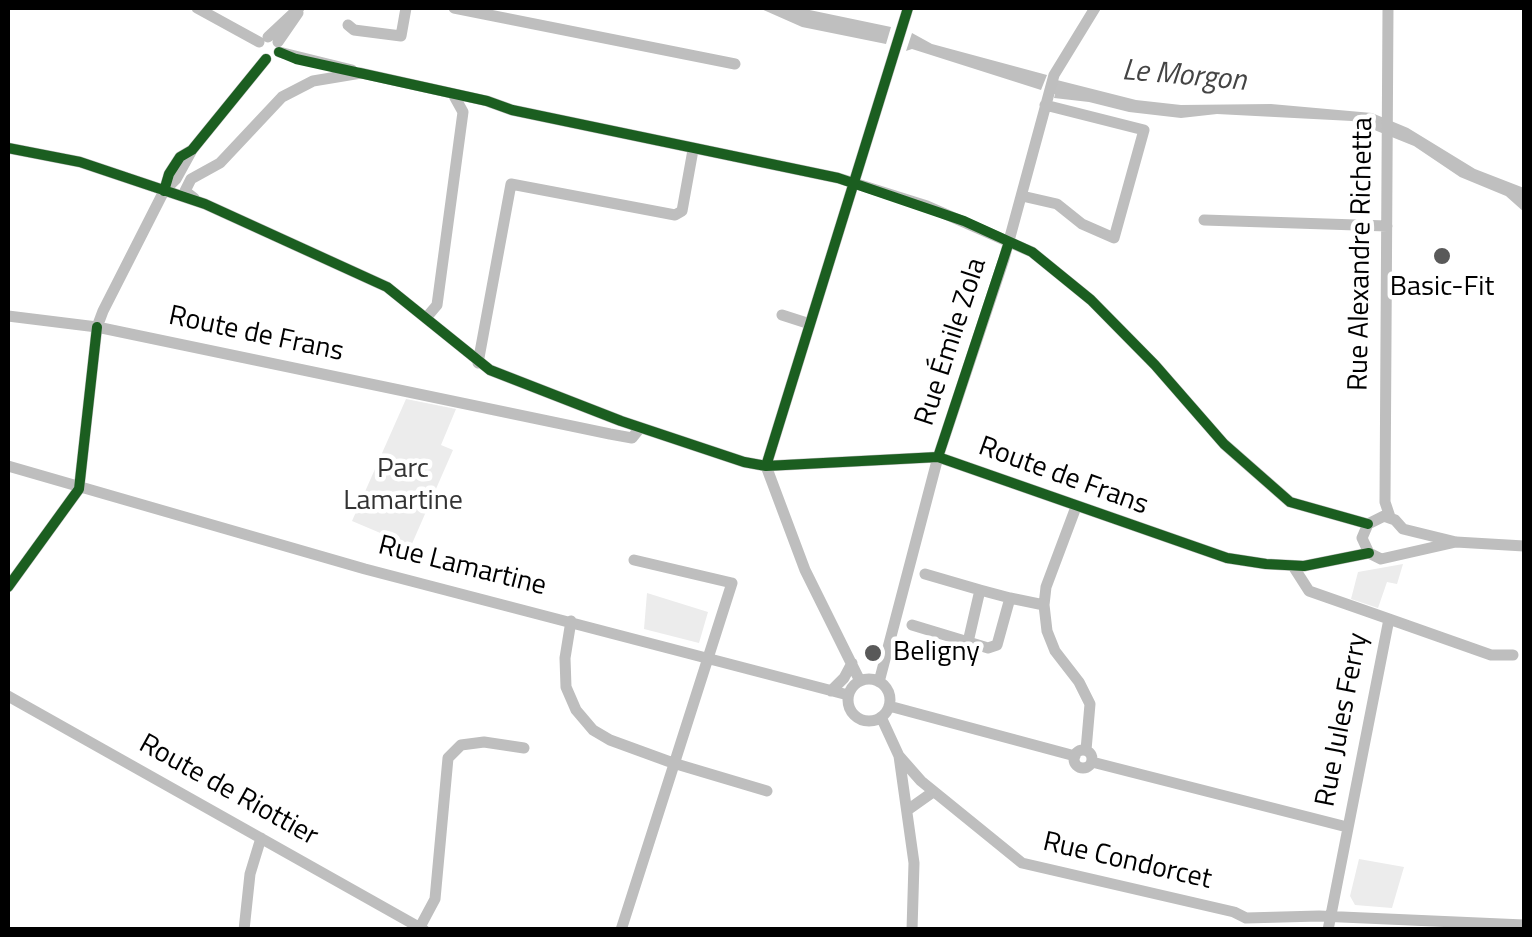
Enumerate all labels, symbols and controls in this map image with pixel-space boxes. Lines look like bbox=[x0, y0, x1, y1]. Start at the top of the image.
water label: Le Morgon bbox=[1121, 54, 1247, 100]
street label: Rue Alexandre Richetta bbox=[1343, 117, 1381, 391]
marker: Basic-Fit bbox=[1431, 245, 1453, 267]
street label: Rue Émile Zola bbox=[909, 254, 995, 430]
place label: Basic-Fit bbox=[1390, 271, 1494, 305]
street label: Route de Frans bbox=[166, 300, 346, 370]
street label: Route de Frans bbox=[974, 431, 1152, 523]
park label: Parc Lamartine bbox=[343, 453, 463, 519]
street label: Rue Lamartine bbox=[374, 530, 550, 604]
street label: Rue Jules Ferry bbox=[1310, 630, 1376, 810]
place label: Beligny bbox=[893, 636, 980, 670]
marker: Beligny bbox=[862, 642, 884, 664]
street label: Route de Riottier bbox=[133, 728, 323, 854]
street label: Rue Condorcet bbox=[1039, 826, 1215, 898]

